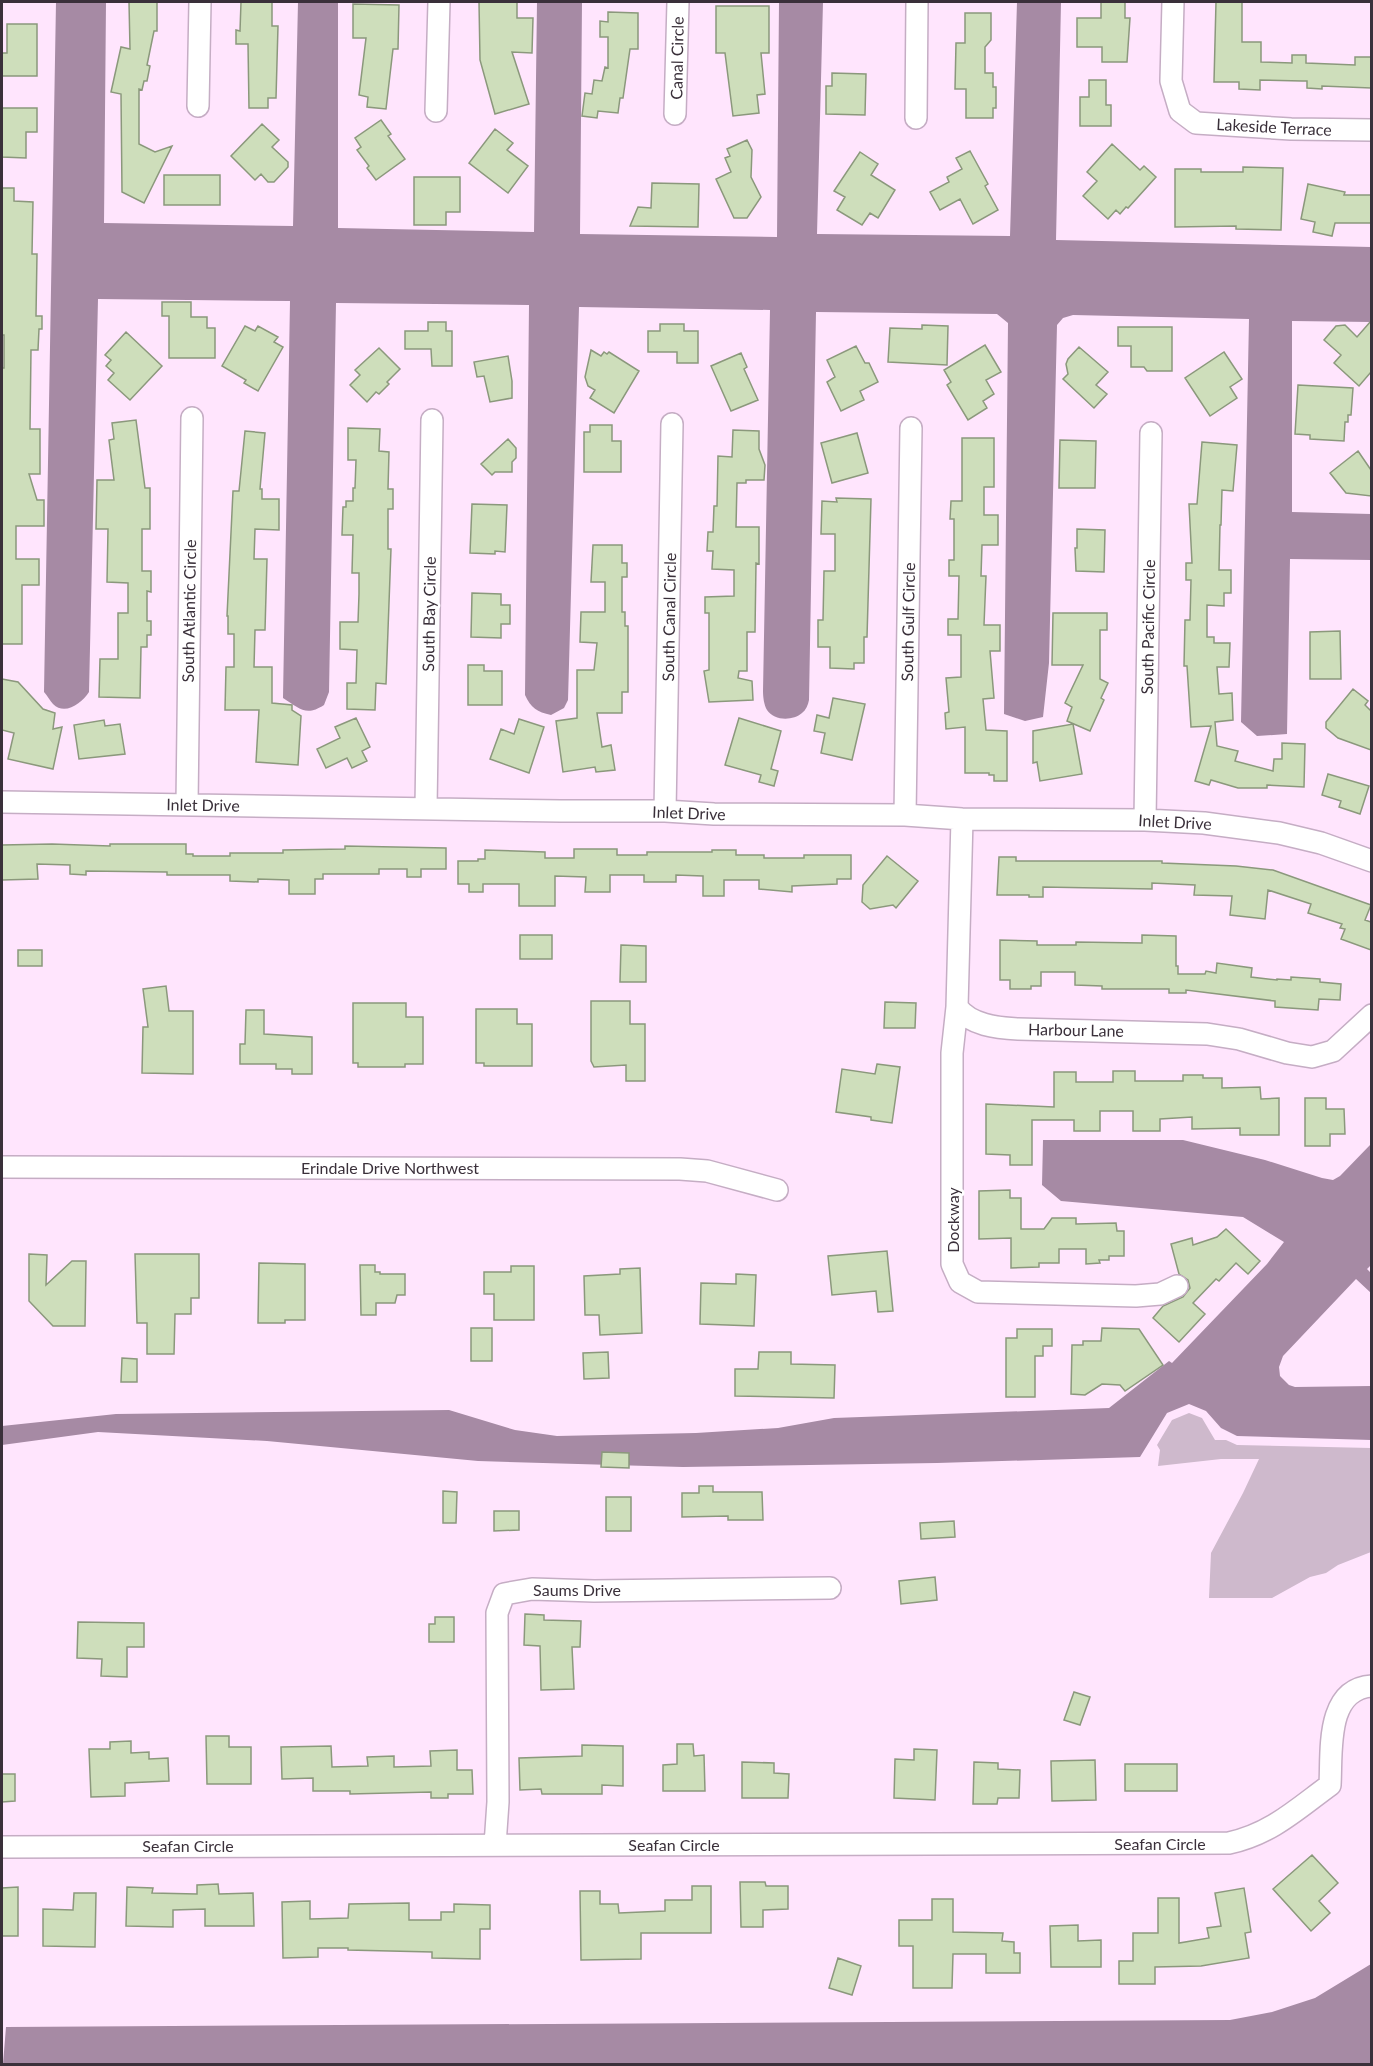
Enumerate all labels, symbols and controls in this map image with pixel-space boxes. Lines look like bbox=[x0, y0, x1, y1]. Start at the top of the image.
street label: Canal Circle bbox=[666, 16, 687, 100]
street label: Lakeside Terrace bbox=[1216, 114, 1332, 139]
street label: South Atlantic Circle bbox=[178, 539, 199, 683]
street label: South Canal Circle bbox=[658, 552, 679, 681]
street label: South Bay Circle bbox=[418, 556, 439, 672]
street label: South Pacific Circle bbox=[1137, 559, 1158, 695]
street label: South Gulf Circle bbox=[897, 562, 918, 682]
street label: Inlet Drive bbox=[166, 794, 240, 815]
street label: Inlet Drive bbox=[652, 802, 726, 823]
street label: Inlet Drive bbox=[1138, 810, 1212, 833]
street label: Harbour Lane bbox=[1028, 1019, 1124, 1040]
street label: Erindale Drive Northwest bbox=[301, 1158, 479, 1177]
street label: Dockway bbox=[943, 1187, 962, 1253]
street label: Saums Drive bbox=[533, 1580, 621, 1599]
street label: Seafan Circle bbox=[1114, 1834, 1206, 1853]
street label: Seafan Circle bbox=[628, 1835, 720, 1854]
street label: Seafan Circle bbox=[142, 1836, 234, 1855]

